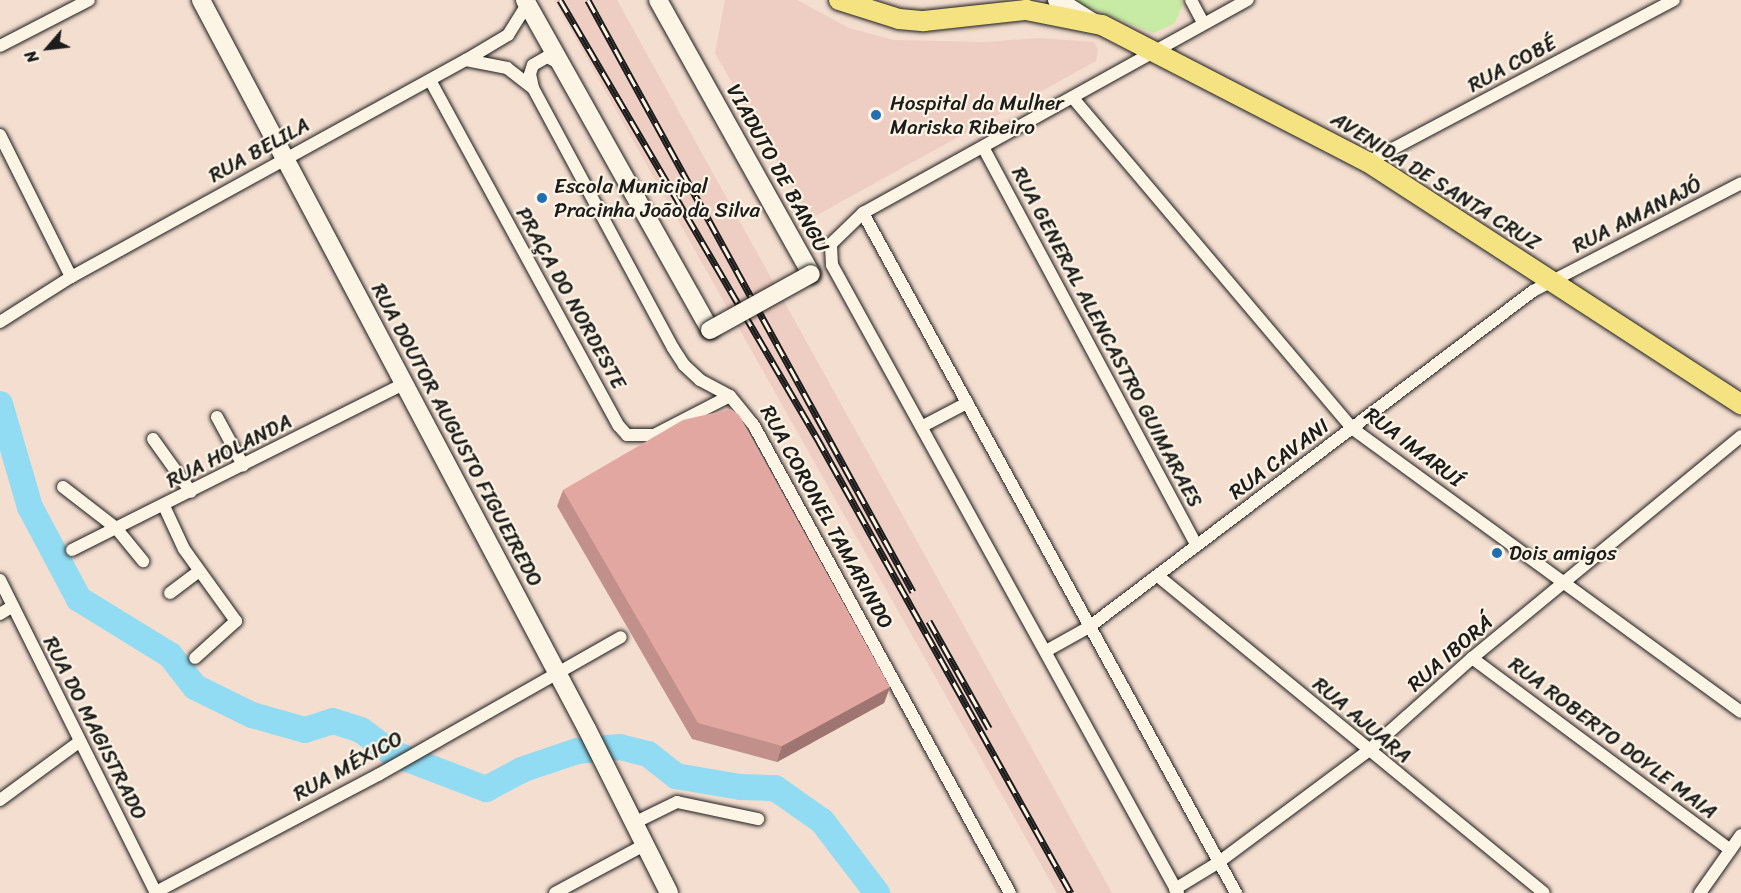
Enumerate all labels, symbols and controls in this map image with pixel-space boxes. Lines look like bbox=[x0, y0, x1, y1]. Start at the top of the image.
north arrow bbox=[18, 18, 78, 78]
street label: RUA COBÉ bbox=[1463, 30, 1561, 98]
text: N bbox=[16, 45, 47, 68]
street label: VIADUTO DE BANGU bbox=[721, 80, 835, 256]
place label: Hospital da Mulher Mariska Ribeiro bbox=[890, 90, 1064, 140]
marker: Hospital da Mulher Mariska Ribeiro bbox=[867, 106, 885, 124]
street label: AVENIDA DE SANTA CRUZ bbox=[1327, 106, 1545, 256]
street label: RUA BELILA bbox=[206, 113, 312, 187]
street label: RUA GENERAL ALENCASTRO GUIMARAES bbox=[1005, 161, 1209, 513]
street label: RUA AMANAJÓ bbox=[1568, 172, 1706, 258]
place label: Escola Municipal Pracinha João da Silva bbox=[554, 173, 760, 223]
marker: Escola Municipal Pracinha João da Silva bbox=[535, 191, 549, 205]
street label: PRAÇA DO NORDESTE bbox=[510, 203, 632, 393]
street label: RUA DOUTOR AUGUSTO FIGUEIREDO bbox=[366, 279, 548, 591]
street label: RUA CORONEL TAMARINDO bbox=[755, 400, 899, 634]
street label: RUA IMARUÍ bbox=[1359, 401, 1469, 493]
street label: RUA HOLANDA bbox=[162, 409, 296, 493]
street label: RUA CAVANI bbox=[1224, 413, 1334, 505]
place label: Dois amigos bbox=[1509, 540, 1615, 566]
marker: Dois amigos bbox=[1490, 546, 1504, 560]
street label: RUA IBORÁ bbox=[1402, 609, 1498, 697]
street label: RUA DO MAGISTRADO bbox=[38, 632, 152, 824]
street label: RUA ROBERTO DOYLE MAIA bbox=[1504, 651, 1722, 825]
street label: RUA AJUARA bbox=[1307, 671, 1417, 769]
street label: RUA MÉXICO bbox=[289, 725, 407, 807]

